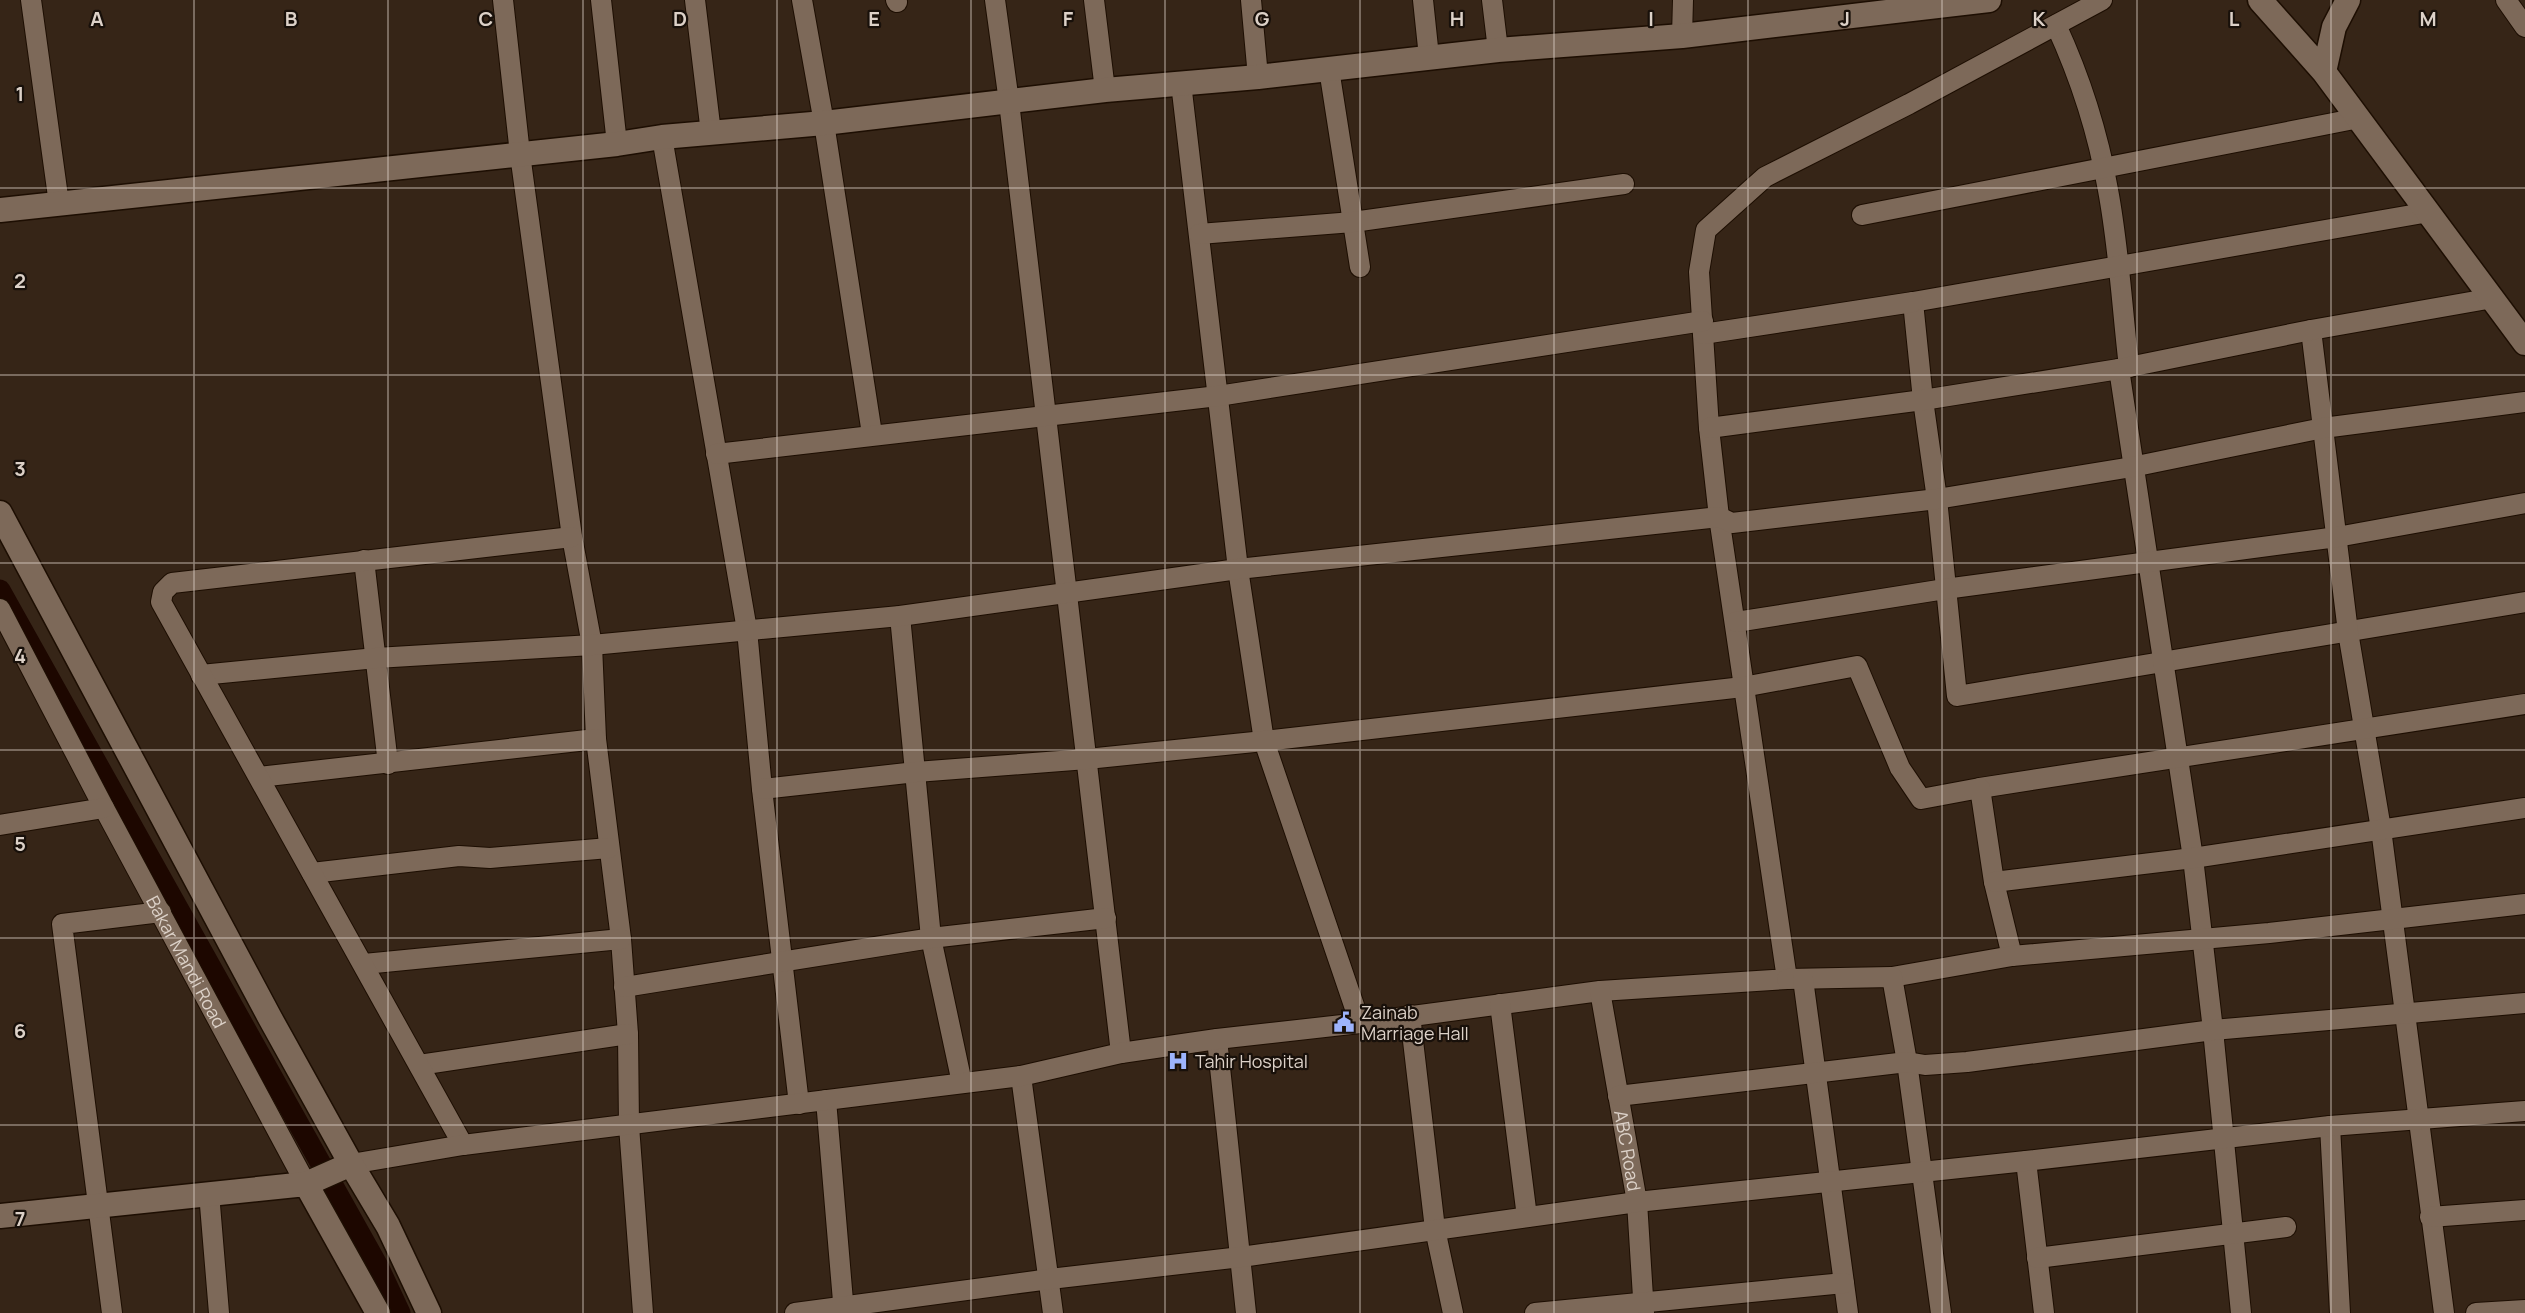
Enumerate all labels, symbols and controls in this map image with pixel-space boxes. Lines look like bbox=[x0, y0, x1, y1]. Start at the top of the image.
text: A bbox=[90, 5, 104, 32]
text: B bbox=[285, 5, 298, 32]
text: C bbox=[479, 5, 493, 32]
text: D bbox=[673, 5, 687, 32]
text: E bbox=[868, 5, 880, 32]
text: F bbox=[1063, 5, 1074, 32]
text: G bbox=[1255, 5, 1270, 32]
text: H bbox=[1450, 5, 1464, 32]
text: I bbox=[1648, 5, 1654, 32]
text: J bbox=[1840, 5, 1850, 32]
text: K bbox=[2033, 5, 2046, 32]
text: L bbox=[2229, 5, 2240, 32]
text: M bbox=[2419, 5, 2437, 32]
text: 1 bbox=[16, 80, 24, 107]
text: 2 bbox=[14, 267, 26, 294]
text: 3 bbox=[14, 455, 26, 482]
text: 4 bbox=[14, 642, 26, 669]
text: 5 bbox=[14, 830, 26, 857]
street label: Bakar Mandi Road bbox=[141, 891, 232, 1032]
place label: Zainab Marriage Hall bbox=[1361, 1000, 1469, 1045]
public building icon: Zainab Marriage Hall bbox=[1332, 1010, 1356, 1034]
text: 6 bbox=[14, 1017, 26, 1044]
hospital icon: Tahir Hospital bbox=[1166, 1049, 1190, 1073]
place label: Tahir Hospital bbox=[1195, 1049, 1308, 1073]
street label: ABC Road bbox=[1609, 1108, 1647, 1193]
text: 7 bbox=[15, 1205, 25, 1232]

